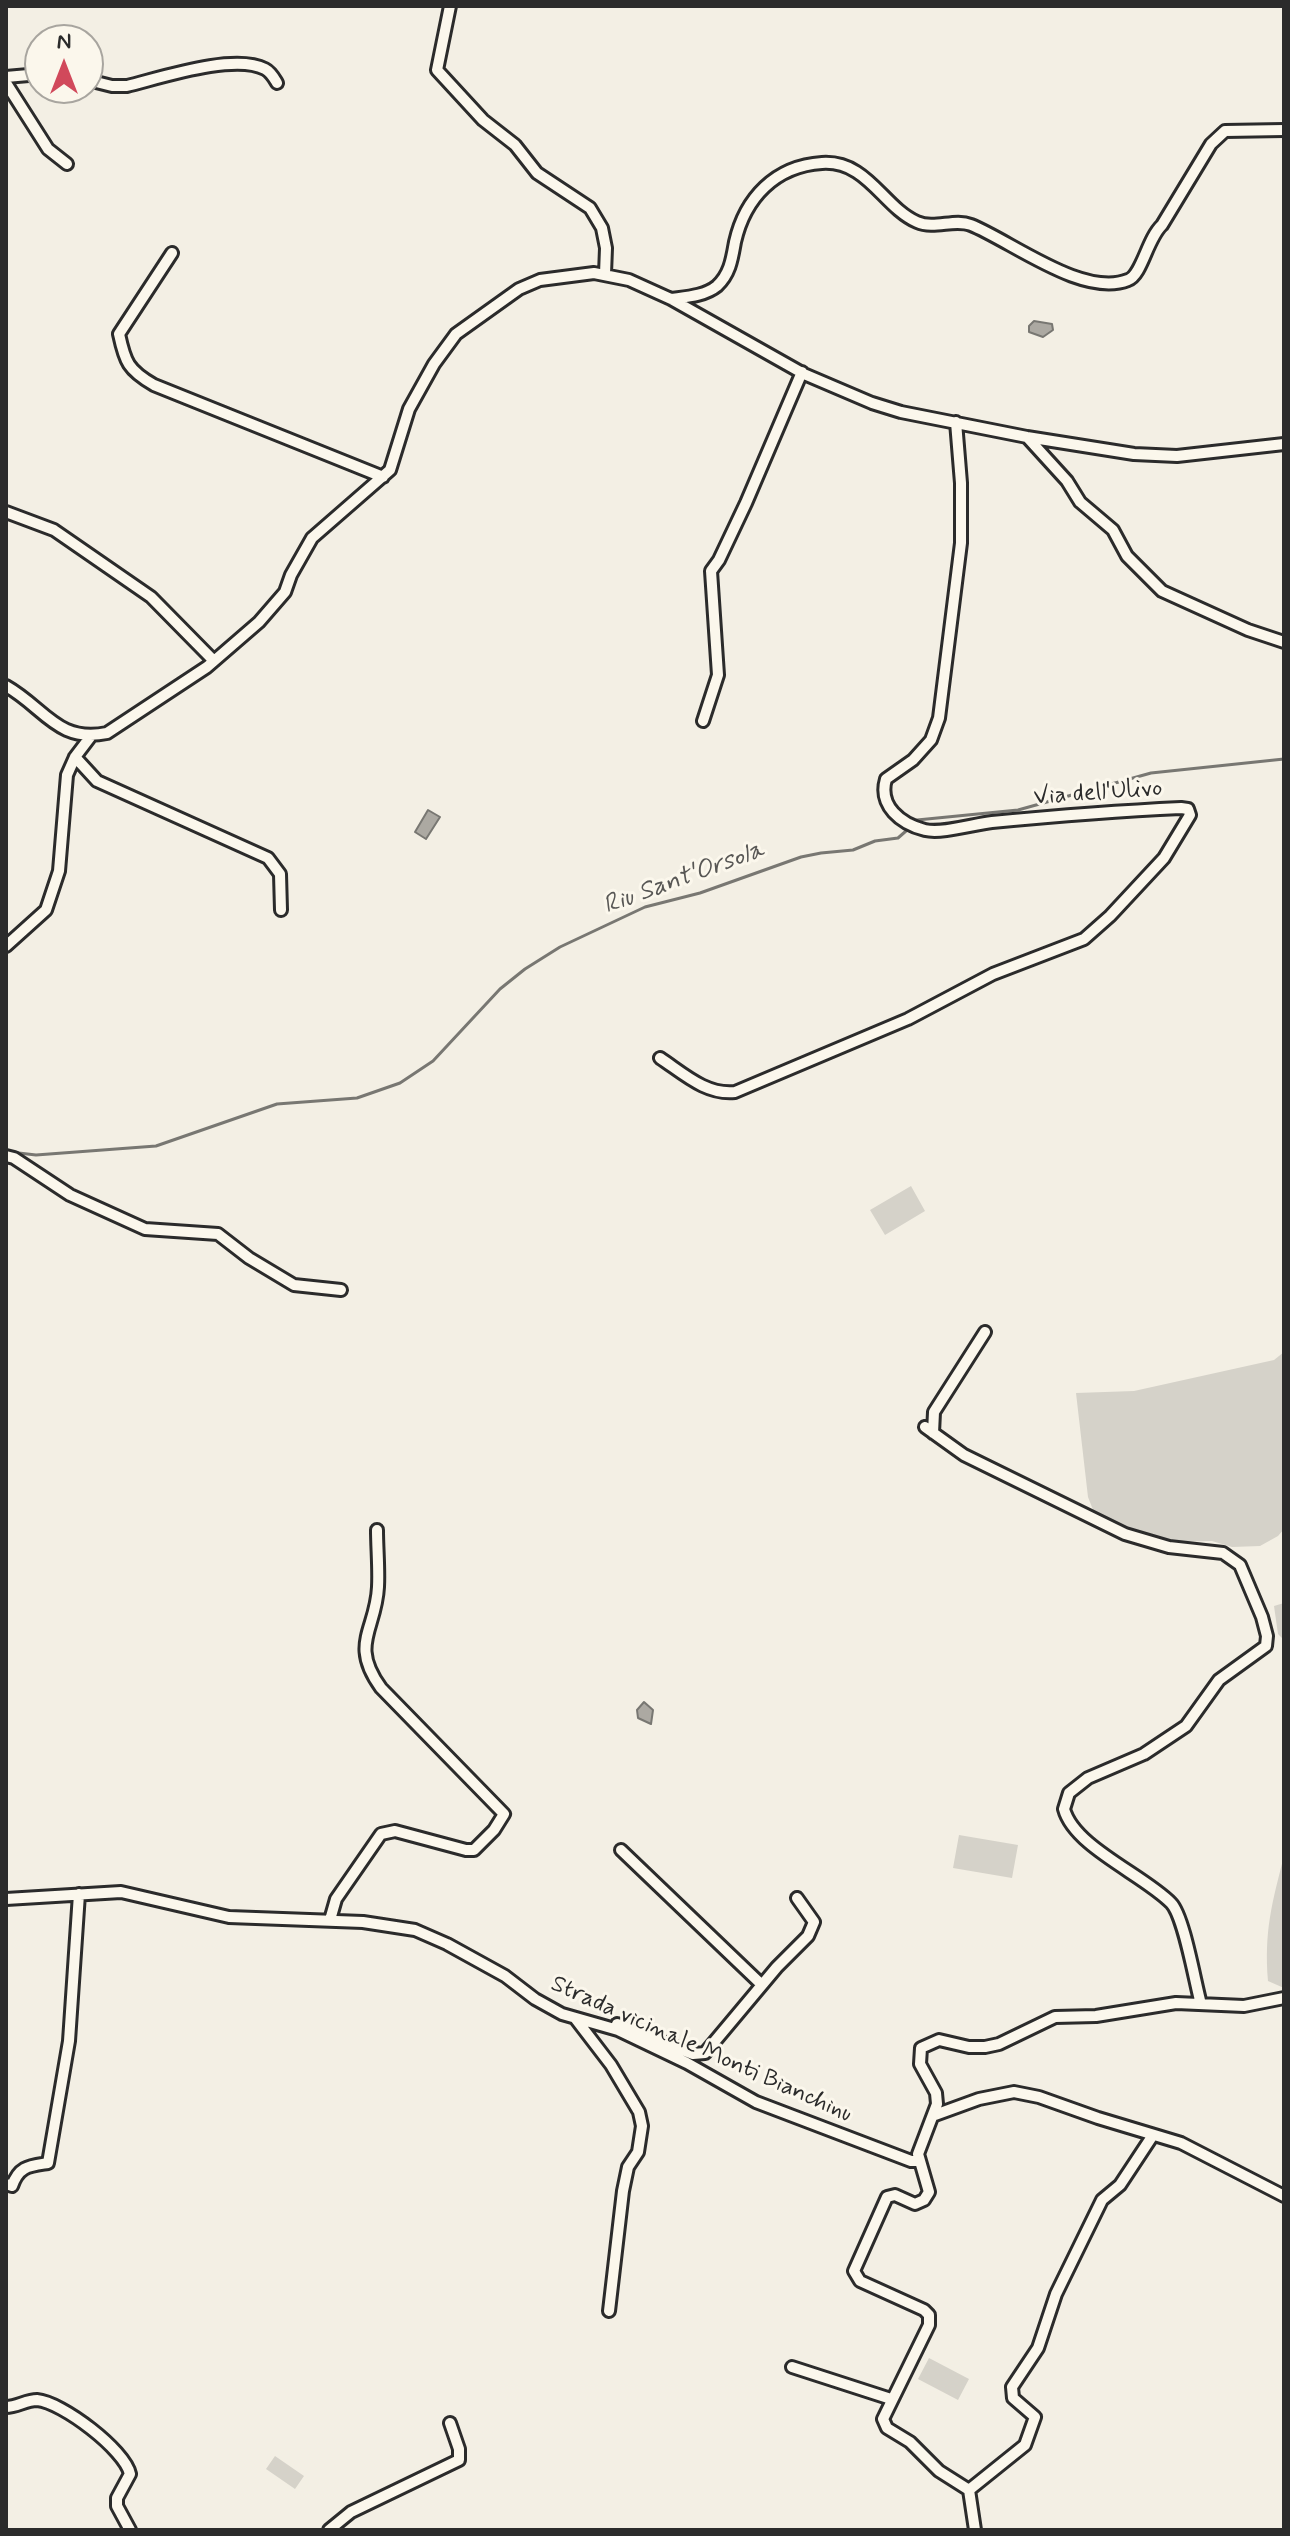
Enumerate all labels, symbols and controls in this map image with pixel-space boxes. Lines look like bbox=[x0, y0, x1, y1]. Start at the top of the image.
north arrow bbox=[24, 24, 104, 104]
text: N bbox=[57, 28, 71, 56]
street label: Via dell'Ulivo bbox=[1033, 775, 1163, 813]
water label: Riu Sant'Orsola bbox=[599, 835, 769, 923]
street label: Strada vicinale Monti Bianchinu bbox=[546, 1970, 856, 2130]

